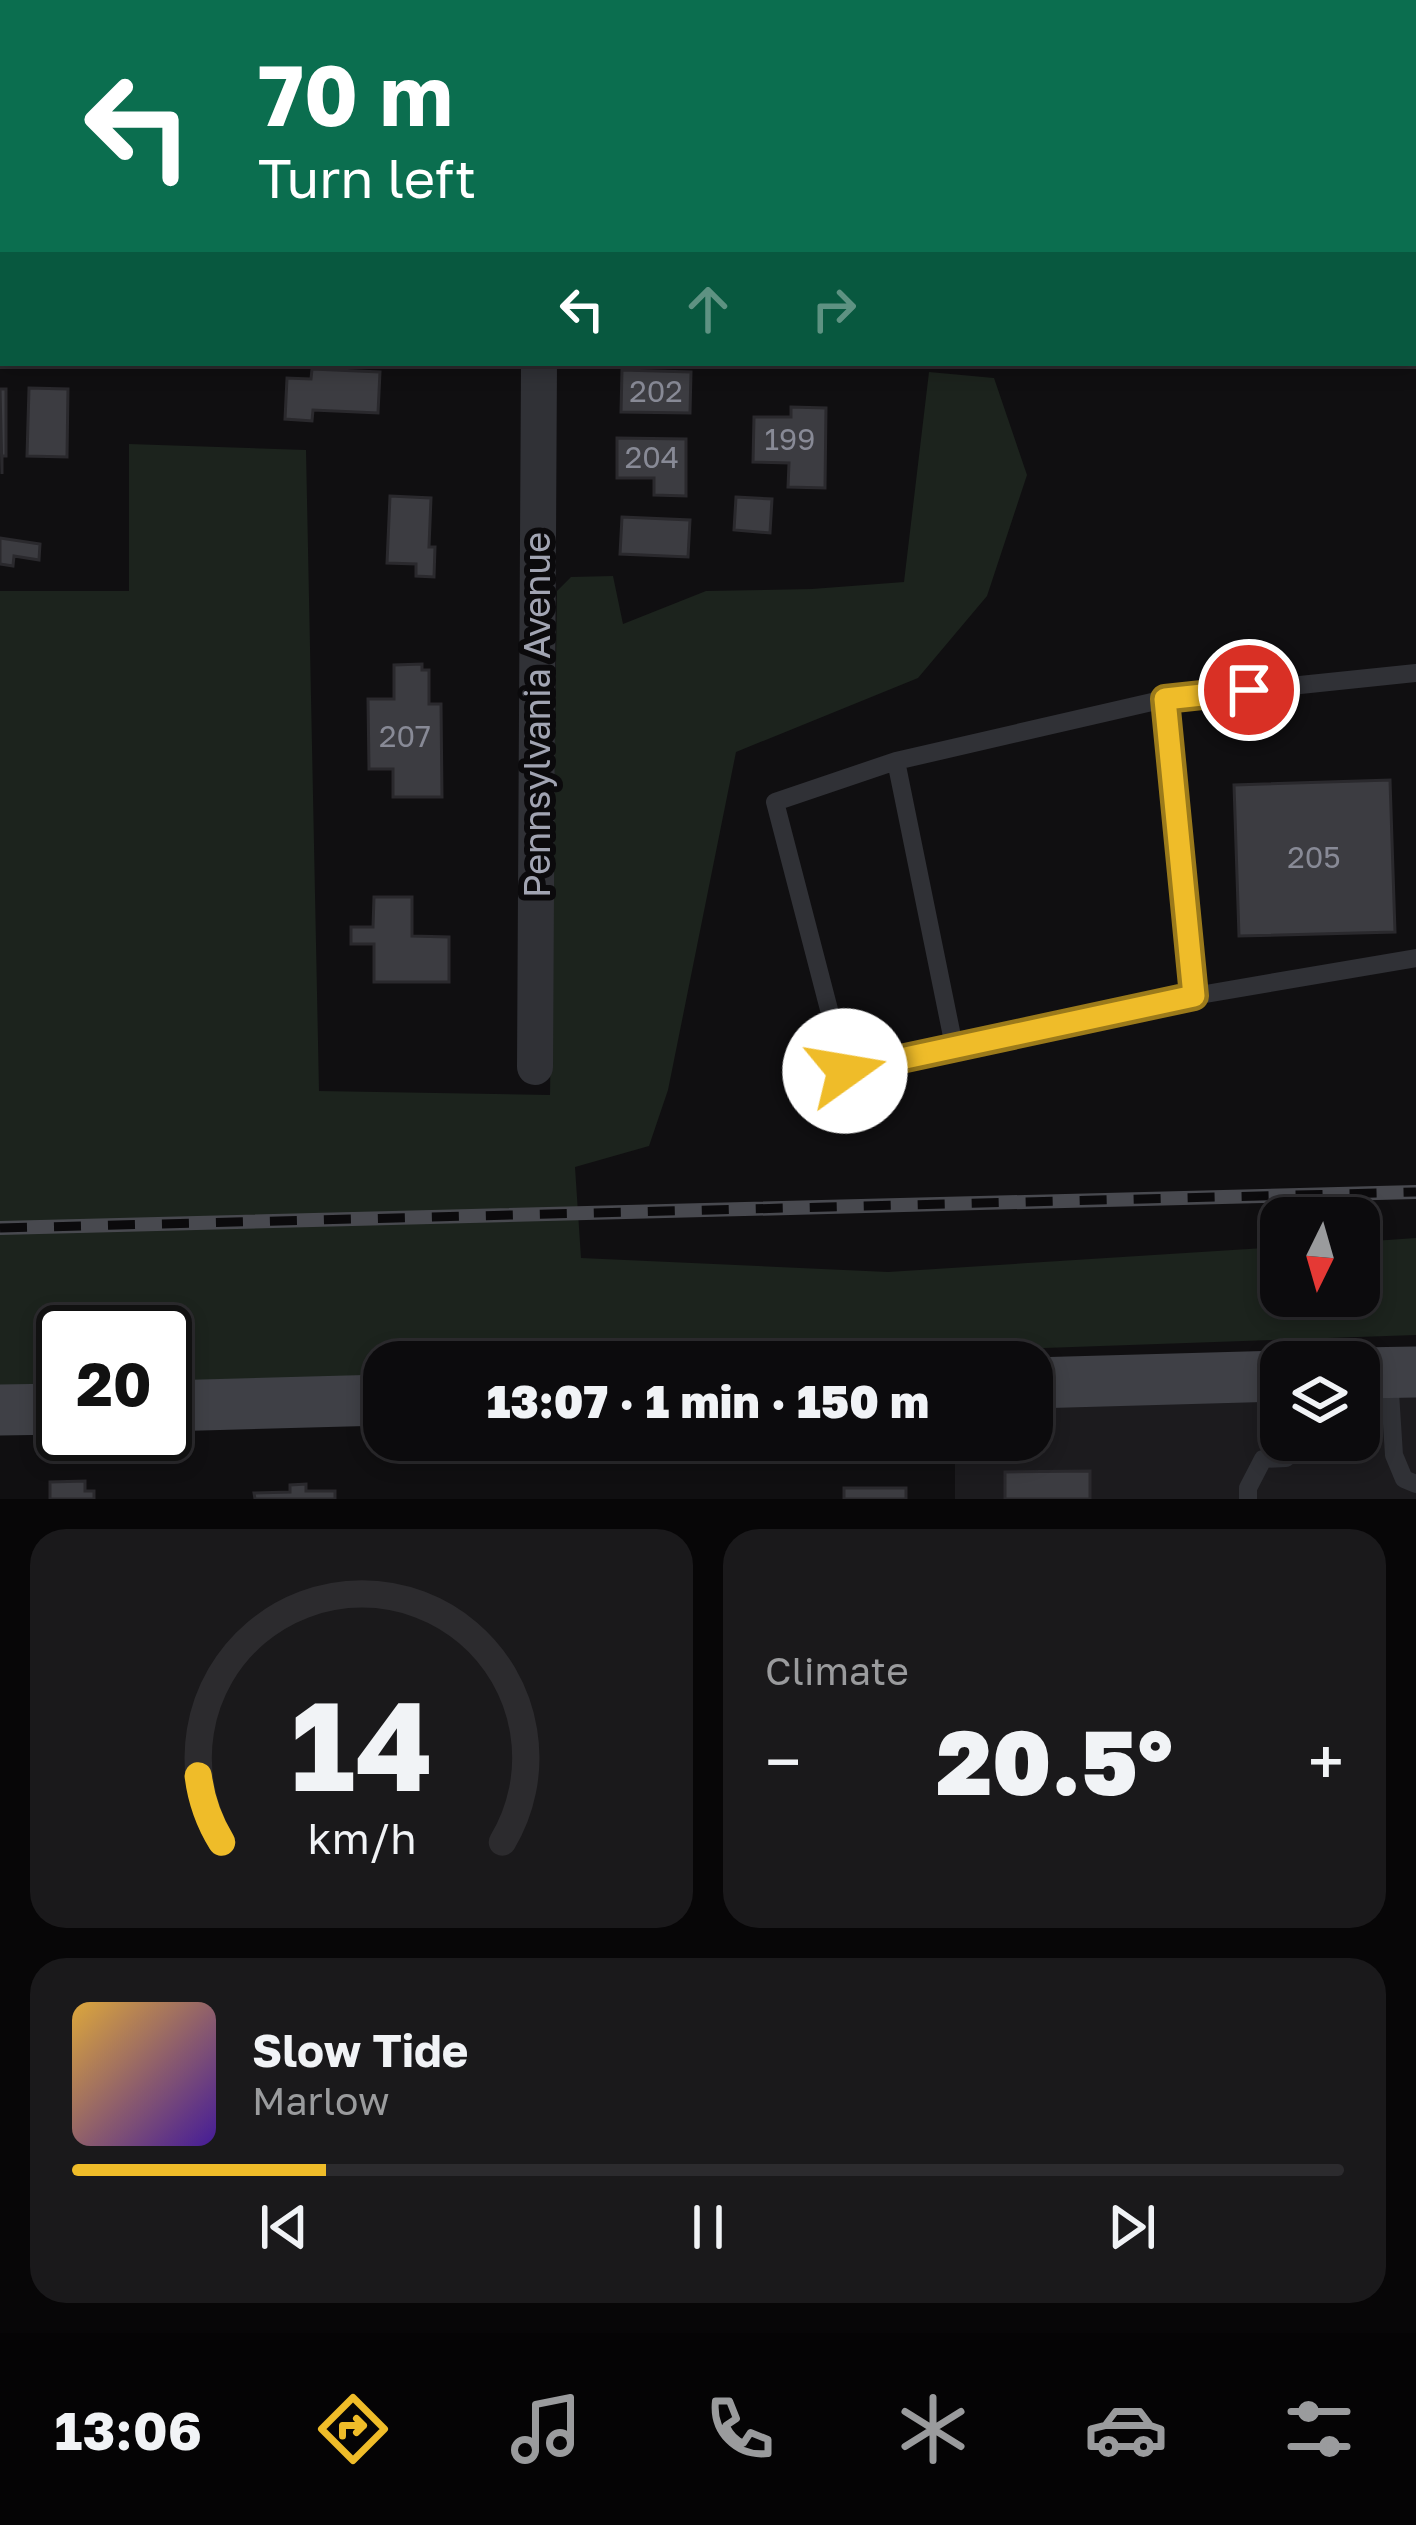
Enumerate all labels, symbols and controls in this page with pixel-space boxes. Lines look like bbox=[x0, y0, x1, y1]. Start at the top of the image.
text: 70 m bbox=[258, 44, 453, 144]
icon: left bbox=[60, 48, 216, 204]
text: Turn left bbox=[258, 145, 476, 210]
icon: left bbox=[549, 276, 615, 342]
icon: ahead bbox=[675, 276, 741, 342]
icon: right bbox=[801, 276, 867, 342]
house number: 202 bbox=[629, 373, 683, 409]
house number: 199 bbox=[765, 421, 815, 457]
house number: 204 bbox=[625, 439, 679, 475]
street label: Pennsylvania Avenue bbox=[515, 532, 558, 898]
pin bbox=[1198, 639, 1300, 741]
icon: arrive bbox=[1216, 657, 1282, 723]
house number: 207 bbox=[379, 718, 431, 754]
house number: 205 bbox=[1287, 839, 1341, 875]
position arrow bbox=[782, 1008, 908, 1134]
north arrow bbox=[1260, 1197, 1380, 1317]
map controls bbox=[1260, 1197, 1380, 1461]
speed limit sign: 20 bbox=[36, 1305, 192, 1461]
button: layers bbox=[1260, 1341, 1380, 1461]
text: 13:07 · 1 min · 150 m bbox=[487, 1374, 929, 1428]
text: Climate bbox=[765, 1647, 909, 1694]
text: 14 bbox=[290, 1669, 433, 1818]
text: 20.5° bbox=[936, 1707, 1173, 1815]
text: − bbox=[765, 1721, 801, 1801]
text: + bbox=[1308, 1721, 1344, 1801]
text: km/h bbox=[307, 1811, 416, 1862]
text: Slow Tide bbox=[252, 2023, 468, 2077]
text: Marlow bbox=[252, 2077, 389, 2124]
icon: previous bbox=[251, 2194, 317, 2260]
icon: pause bbox=[675, 2194, 741, 2260]
icon: next bbox=[1099, 2194, 1165, 2260]
icon: directions bbox=[311, 2387, 395, 2471]
icon: music bbox=[504, 2387, 588, 2471]
icon: phone bbox=[698, 2387, 782, 2471]
icon: climate bbox=[891, 2387, 975, 2471]
icon: car bbox=[1084, 2387, 1168, 2471]
icon: filters bbox=[1277, 2387, 1361, 2471]
text: 13:06 bbox=[55, 2397, 202, 2462]

